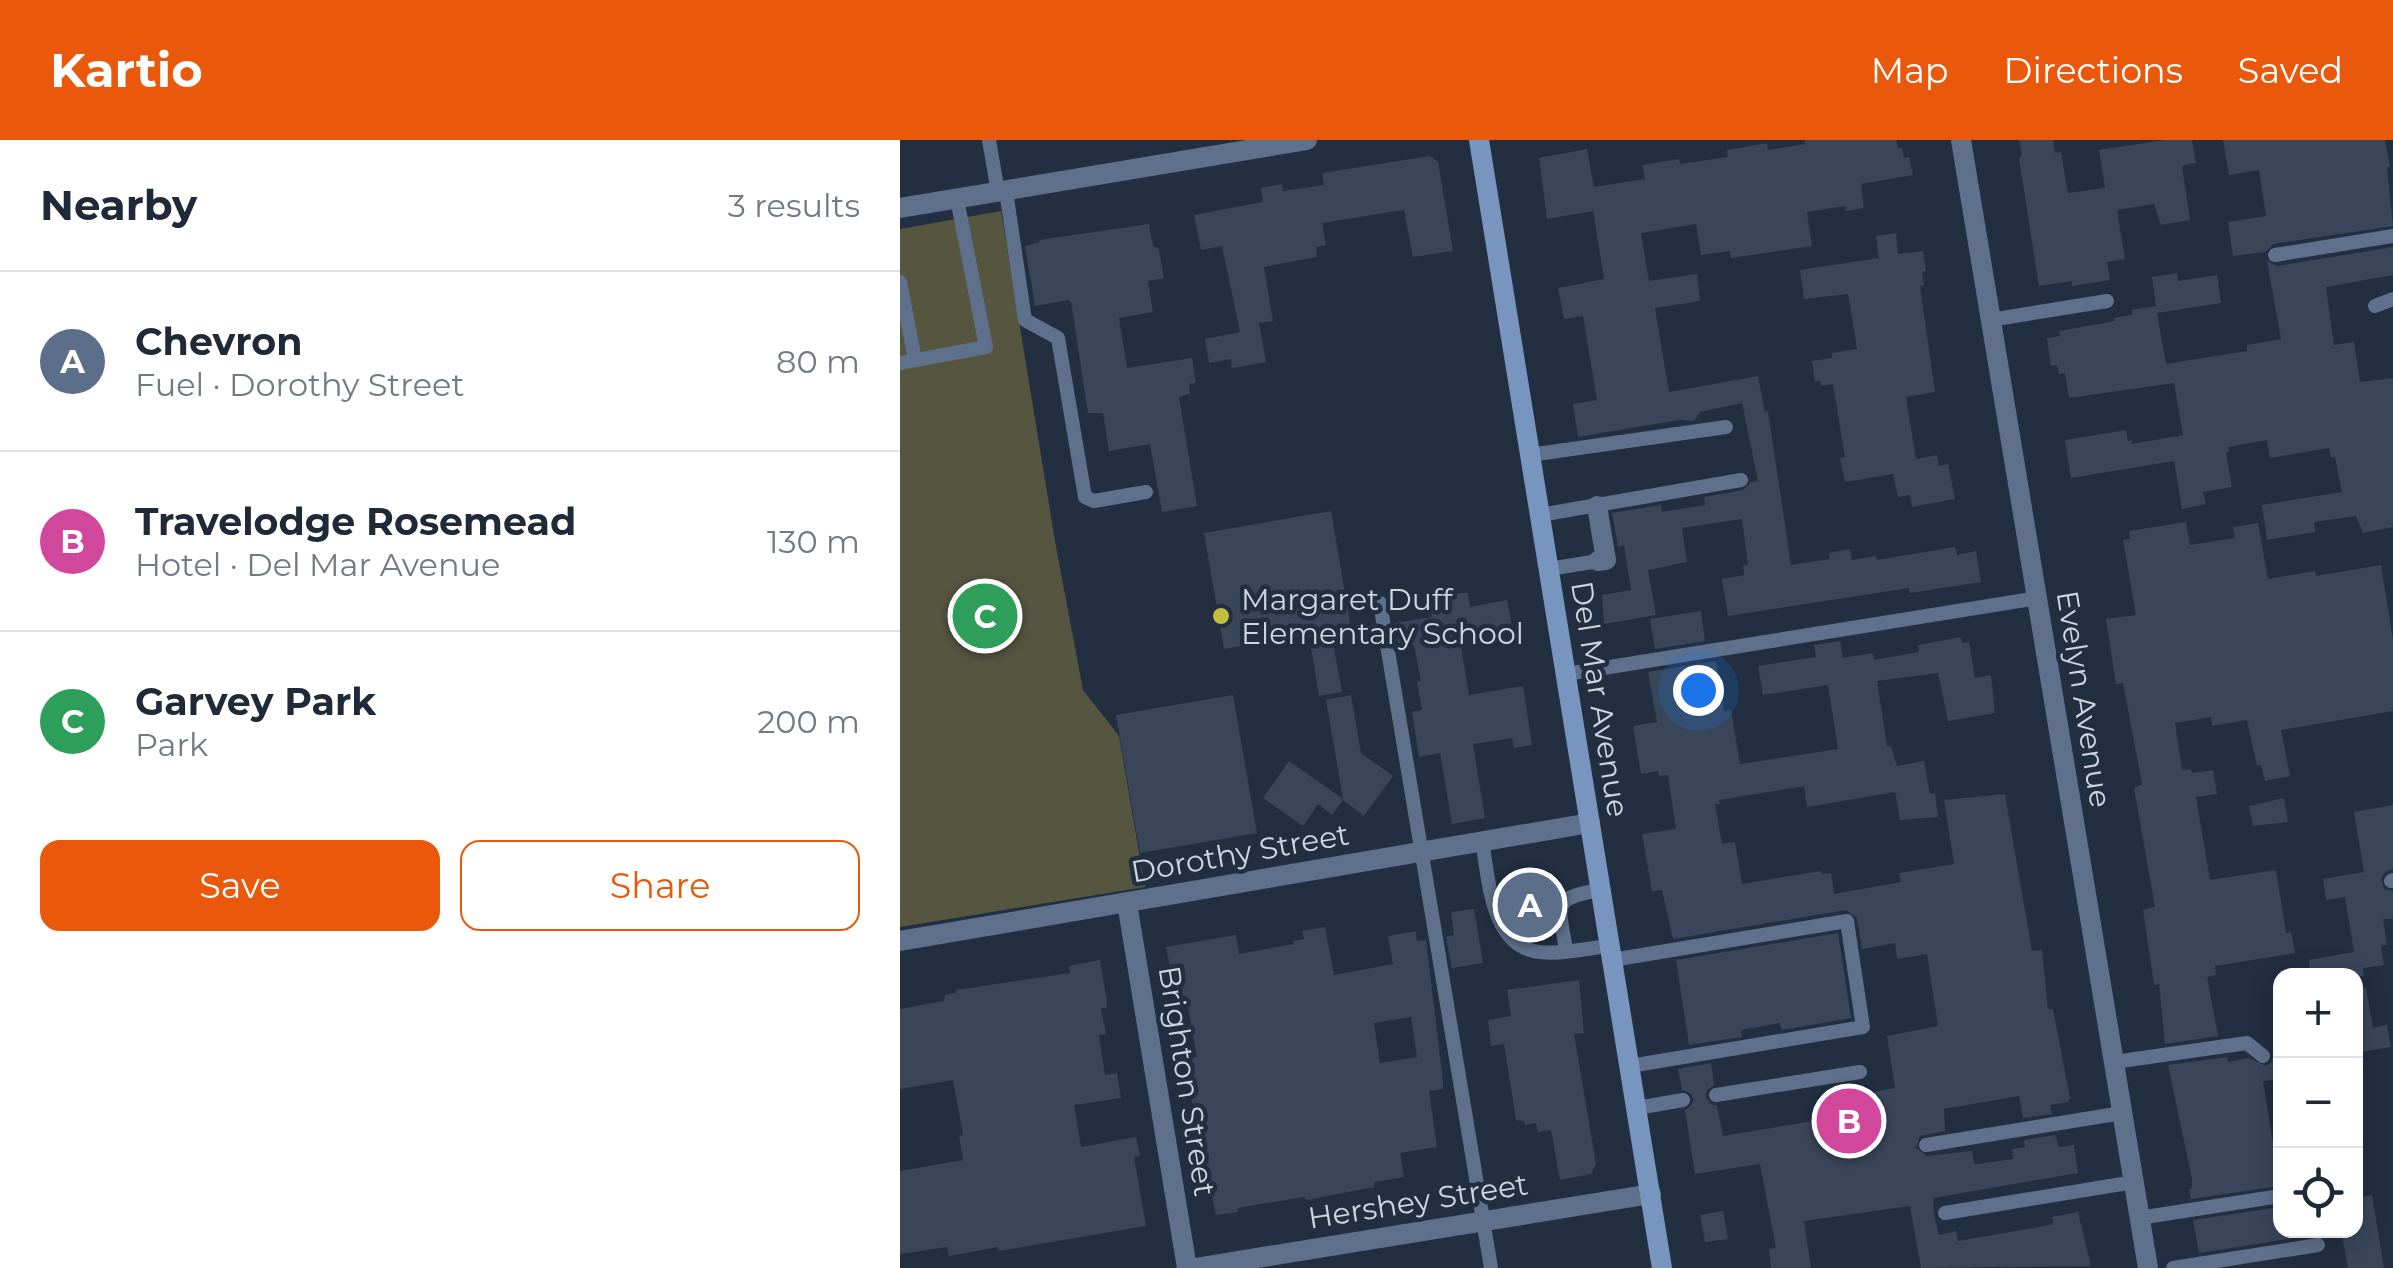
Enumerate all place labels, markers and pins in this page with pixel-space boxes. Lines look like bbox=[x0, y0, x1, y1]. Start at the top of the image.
pin: C bbox=[952, 578, 1018, 654]
place label: Margaret Duff Elementary School bbox=[1241, 581, 1524, 652]
marker: Margaret Duff Elementary School bbox=[1210, 605, 1232, 627]
pin: A bbox=[1498, 868, 1562, 942]
pin: B bbox=[1816, 1084, 1882, 1158]

